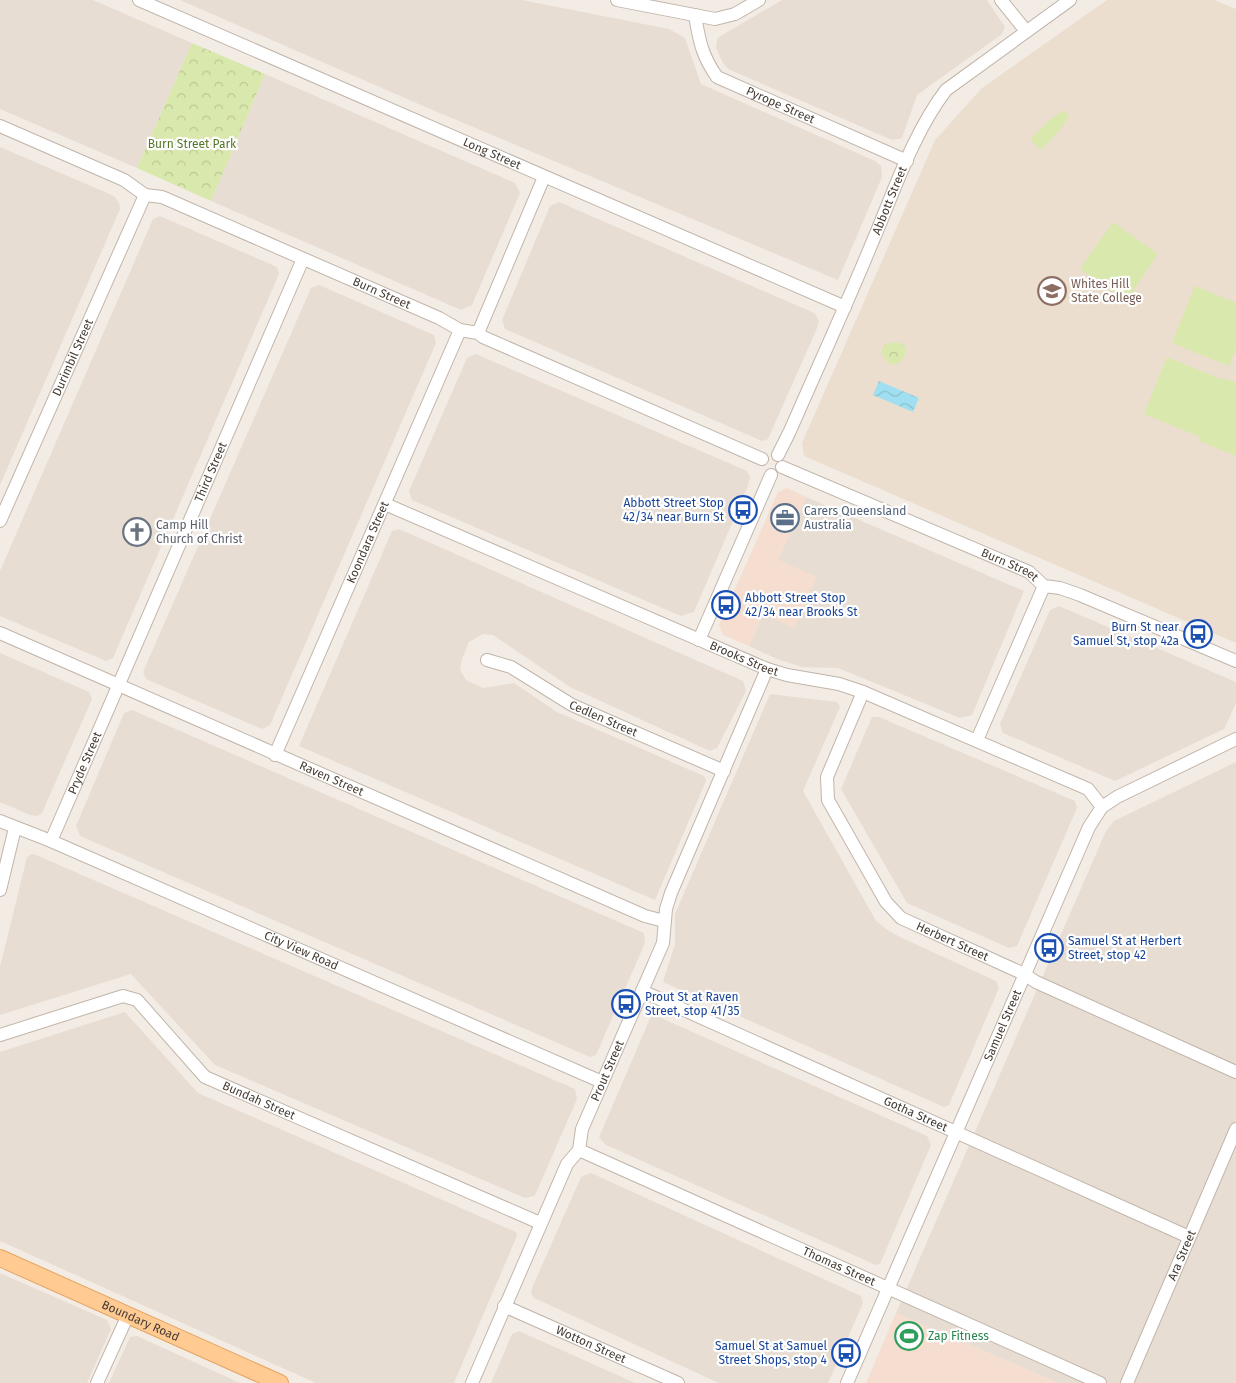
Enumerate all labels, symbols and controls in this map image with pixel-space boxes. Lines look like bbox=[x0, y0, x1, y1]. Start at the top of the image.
street label: Pyrope Street bbox=[744, 84, 818, 127]
street label: Long Street bbox=[461, 135, 524, 173]
park label: Burn Street Park bbox=[148, 137, 237, 151]
street label: Abbott Street bbox=[869, 163, 910, 237]
street label: Burn Street bbox=[351, 274, 413, 312]
school or university icon: Whites Hill State College bbox=[1037, 276, 1067, 306]
place label: Whites Hill State College bbox=[1071, 277, 1142, 305]
street label: Durimbil Street bbox=[50, 316, 96, 398]
street label: Third Street bbox=[192, 439, 230, 504]
bus stop icon: Abbott Street Stop 42/34 near Burn St bbox=[728, 495, 758, 525]
place label: Abbott Street Stop 42/34 near Burn St bbox=[623, 496, 725, 524]
street label: Koondara Street bbox=[344, 498, 392, 586]
office icon: Carers Queensland Australia bbox=[770, 503, 800, 533]
place label: Carers Queensland Australia bbox=[804, 504, 906, 532]
church icon: Camp Hill Church of Christ bbox=[122, 517, 152, 547]
place label: Camp Hill Church of Christ bbox=[156, 518, 243, 546]
street label: Burn Street bbox=[979, 545, 1042, 585]
bus stop icon: Abbott Street Stop 42/34 near Brooks St bbox=[711, 590, 741, 620]
place label: Abbott Street Stop 42/34 near Brooks St bbox=[745, 591, 858, 619]
bus stop icon: Burn St near Samuel St, stop 42a bbox=[1183, 619, 1213, 649]
place label: Burn St near Samuel St, stop 42a bbox=[1073, 620, 1179, 648]
street label: Brooks Street bbox=[708, 638, 781, 679]
street label: Cedlen Street bbox=[567, 698, 640, 740]
street label: Pryde Street bbox=[65, 729, 105, 796]
street label: Raven Street bbox=[297, 758, 366, 799]
street label: Herbert Street bbox=[914, 919, 991, 964]
street label: City View Road bbox=[262, 928, 341, 973]
bus stop icon: Samuel St at Herbert Street, stop 42 bbox=[1034, 933, 1064, 963]
place label: Samuel St at Herbert Street, stop 42 bbox=[1068, 934, 1182, 962]
street label: Samuel Street bbox=[981, 987, 1025, 1063]
bus stop icon: Prout St at Raven Street, stop 41/35 bbox=[611, 989, 641, 1019]
place label: Prout St at Raven Street, stop 41/35 bbox=[645, 990, 740, 1018]
street label: Prout Street bbox=[588, 1037, 627, 1103]
street label: Bundah Street bbox=[220, 1078, 298, 1123]
street label: Gotha Street bbox=[882, 1094, 950, 1135]
street label: Ara Street bbox=[1165, 1227, 1199, 1283]
street label: Thomas Street bbox=[801, 1244, 878, 1289]
street label: Boundary Road bbox=[100, 1297, 182, 1344]
sports icon: Zap Fitness bbox=[894, 1321, 924, 1351]
street label: Wotton Street bbox=[554, 1323, 629, 1366]
place label: Zap Fitness bbox=[928, 1329, 989, 1343]
bus stop icon: Samuel St at Samuel Street Shops, stop 4 bbox=[831, 1338, 861, 1368]
place label: Samuel St at Samuel Street Shops, stop 4 bbox=[715, 1339, 828, 1367]

